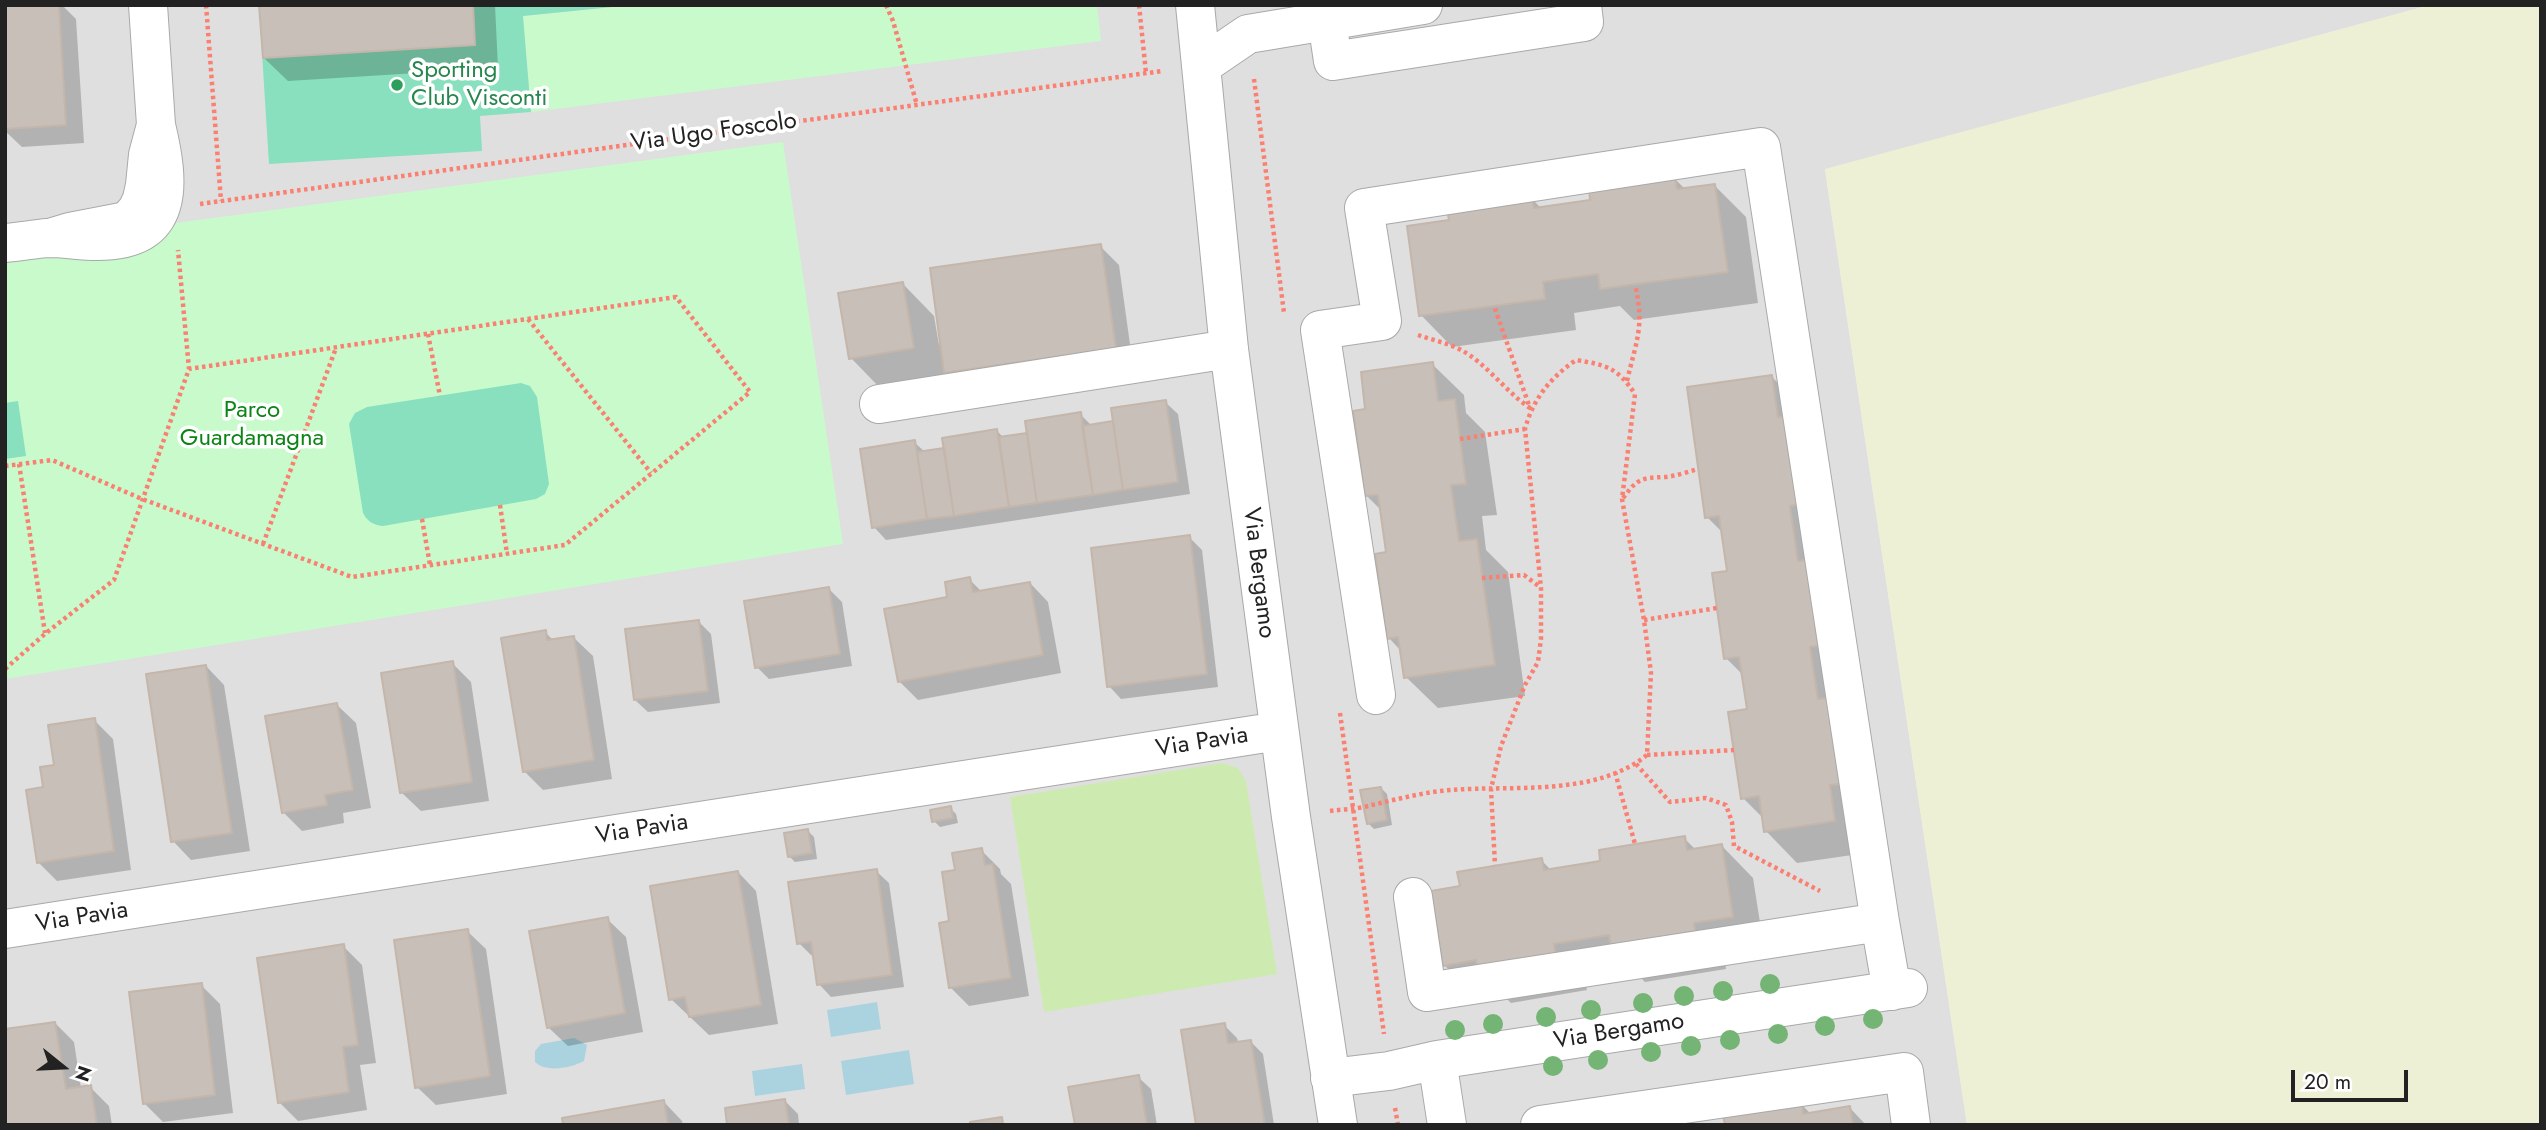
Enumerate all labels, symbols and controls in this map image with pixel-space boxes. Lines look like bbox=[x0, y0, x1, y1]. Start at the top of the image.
place label: Sporting Club Visconti bbox=[411, 57, 547, 113]
marker: Sporting Club Visconti bbox=[389, 77, 405, 93]
street label: Via Ugo Foscolo bbox=[629, 107, 799, 159]
park label: Parco Guardamagna bbox=[180, 397, 324, 453]
street label: Via Bergamo bbox=[1236, 506, 1280, 640]
street label: Via Pavia bbox=[1154, 722, 1250, 764]
street label: Via Pavia bbox=[594, 809, 690, 851]
street label: Via Pavia bbox=[34, 897, 130, 939]
street label: Via Bergamo bbox=[1552, 1007, 1686, 1057]
north arrow bbox=[28, 1032, 98, 1102]
scale bar bbox=[2294, 1056, 2411, 1100]
text: N bbox=[68, 1062, 99, 1085]
text: 20 m bbox=[2304, 1067, 2351, 1097]

